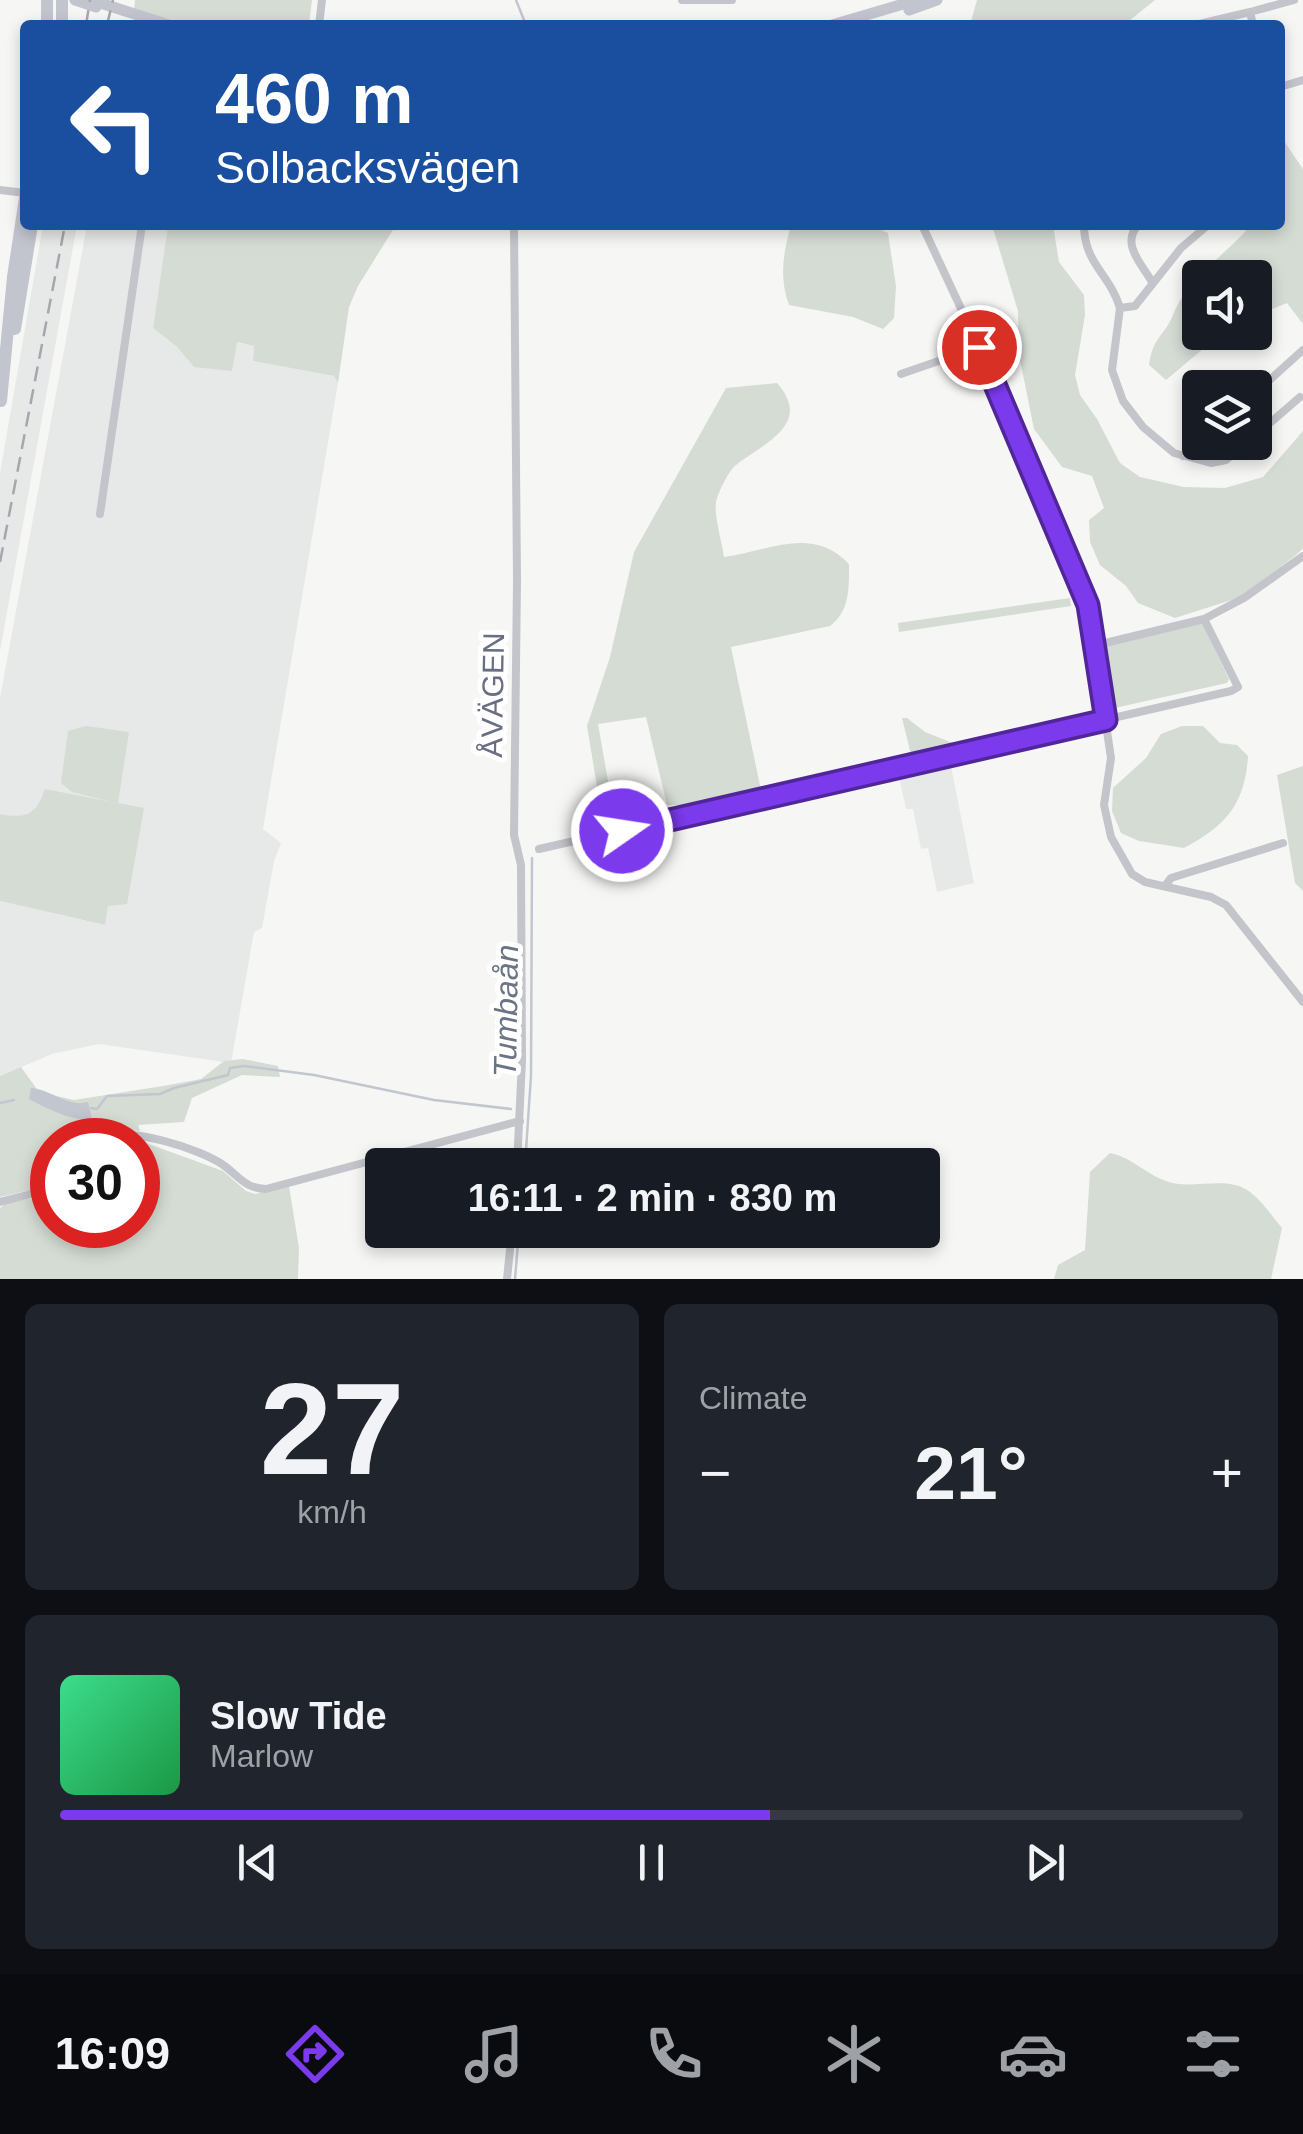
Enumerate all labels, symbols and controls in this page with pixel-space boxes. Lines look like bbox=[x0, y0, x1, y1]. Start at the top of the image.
icon: left bbox=[50, 60, 180, 190]
text: 460 m bbox=[215, 60, 413, 138]
text: Solbacksvägen bbox=[215, 142, 520, 193]
map controls bbox=[1182, 260, 1272, 460]
button: sound bbox=[1182, 260, 1272, 350]
pin bbox=[937, 305, 1022, 390]
icon: arrive bbox=[952, 320, 1007, 375]
button: layers bbox=[1182, 370, 1272, 460]
street label: ÅVÄGEN bbox=[475, 632, 510, 758]
position arrow bbox=[570, 779, 674, 883]
water label: Tumbaån bbox=[487, 944, 525, 1078]
speed limit sign: 30 bbox=[30, 1118, 160, 1248]
text: 16:11 · 2 min · 830 m bbox=[468, 1177, 837, 1219]
text: 27 bbox=[260, 1356, 404, 1502]
text: Climate bbox=[699, 1380, 807, 1416]
text: 21° bbox=[914, 1431, 1028, 1515]
text: − bbox=[699, 1442, 731, 1504]
text: + bbox=[1211, 1442, 1243, 1504]
text: km/h bbox=[297, 1494, 367, 1530]
text: Slow Tide bbox=[210, 1695, 387, 1737]
text: Marlow bbox=[210, 1738, 313, 1774]
icon: previous bbox=[230, 1835, 285, 1890]
icon: pause bbox=[624, 1835, 679, 1890]
icon: next bbox=[1018, 1835, 1073, 1890]
icon: directions bbox=[280, 2019, 350, 2089]
icon: music bbox=[459, 2019, 529, 2089]
icon: phone bbox=[639, 2019, 709, 2089]
icon: climate bbox=[819, 2019, 889, 2089]
icon: car bbox=[998, 2019, 1068, 2089]
icon: filters bbox=[1178, 2019, 1248, 2089]
text: 16:09 bbox=[55, 2028, 170, 2079]

